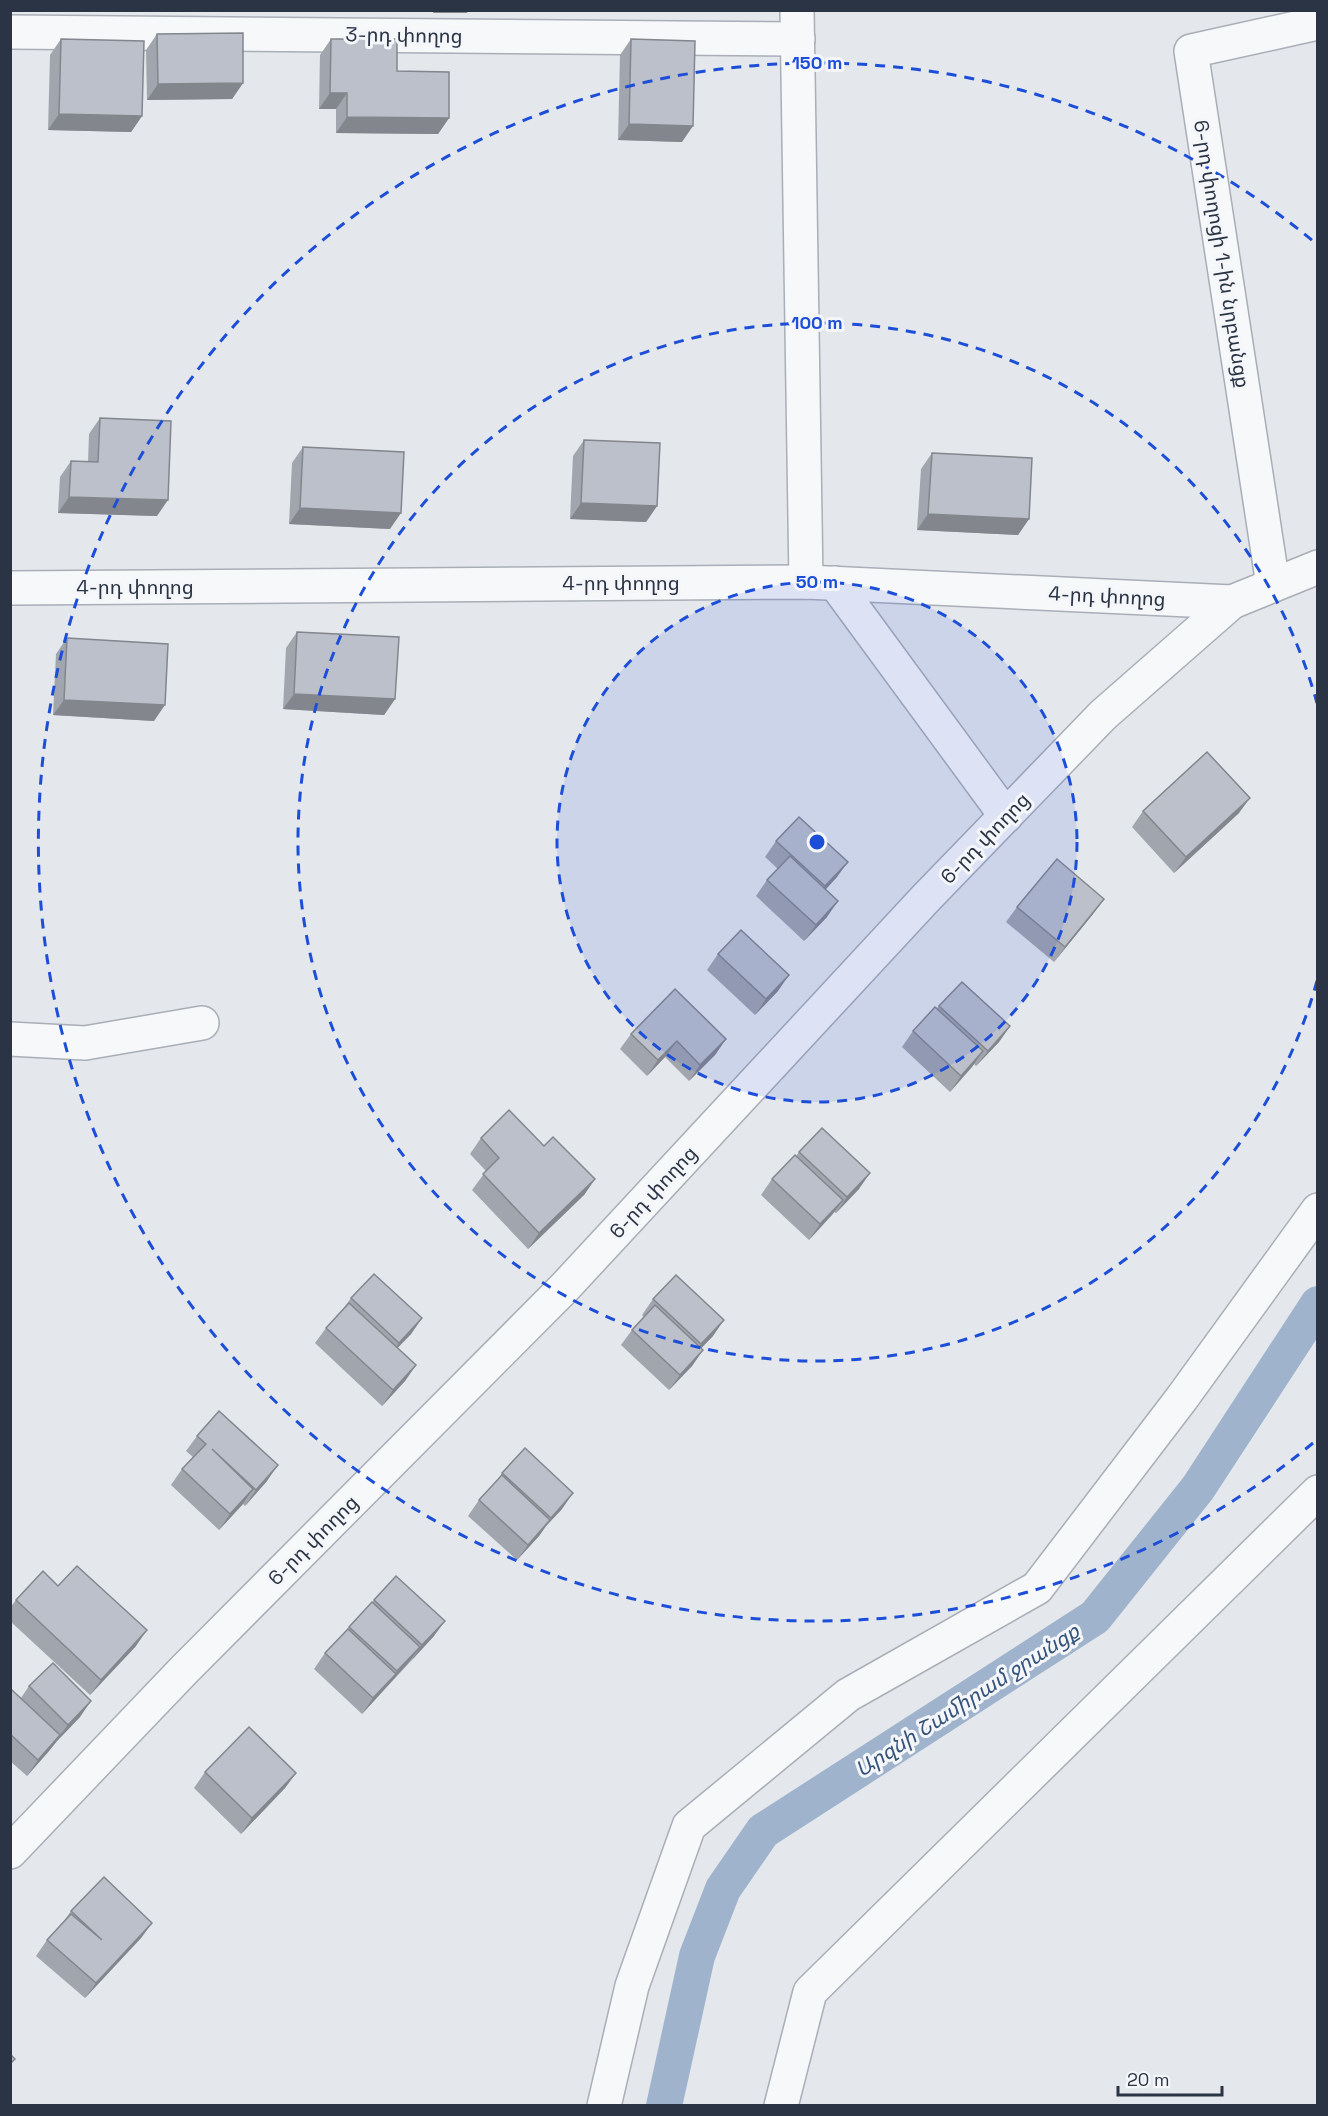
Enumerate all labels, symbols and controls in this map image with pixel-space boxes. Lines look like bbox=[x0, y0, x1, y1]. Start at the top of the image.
street label: 3-րդ փողոց bbox=[345, 21, 463, 49]
text: 150 m bbox=[792, 51, 842, 74]
street label: 6-րդ փողոցի 1-ին նրբանցք bbox=[1188, 118, 1256, 390]
text: 100 m bbox=[791, 311, 843, 334]
street label: 4-րդ փողոց bbox=[562, 570, 680, 596]
text: 50 m bbox=[796, 570, 838, 593]
street label: 4-րդ փողոց bbox=[76, 574, 194, 600]
street label: 4-րդ փողոց bbox=[1048, 580, 1166, 612]
street label: 6-րդ փողոց bbox=[935, 787, 1035, 889]
centre of rings bbox=[807, 832, 827, 852]
street label: 6-րդ փողոց bbox=[604, 1140, 702, 1244]
street label: 6-րդ փողոց bbox=[262, 1489, 364, 1591]
water label: Արզնի Շամիրամ ջրանցք bbox=[850, 1617, 1085, 1783]
scale bar bbox=[1118, 2059, 1222, 2097]
text: 20 m bbox=[1127, 2068, 1170, 2091]

